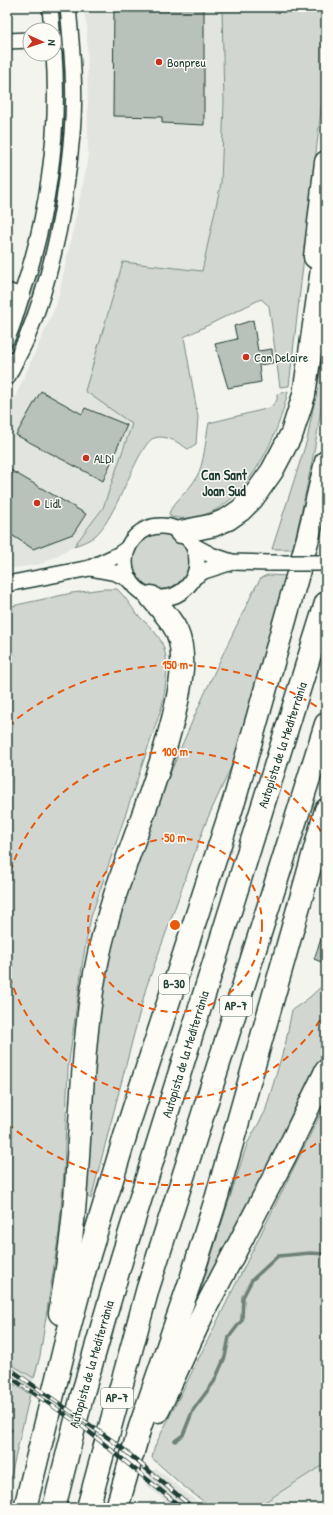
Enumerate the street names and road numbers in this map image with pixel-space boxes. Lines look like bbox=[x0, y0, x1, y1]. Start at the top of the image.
street label: Autopista de la Mediterrània bbox=[253, 680, 311, 810]
road number: B-30 bbox=[159, 974, 189, 994]
street label: Autopista de la Mediterrània bbox=[157, 988, 213, 1120]
road number: AP-7 bbox=[220, 996, 252, 1016]
street label: Autopista de la Mediterrània bbox=[64, 1298, 118, 1430]
road number: AP-7 bbox=[101, 1388, 133, 1408]

